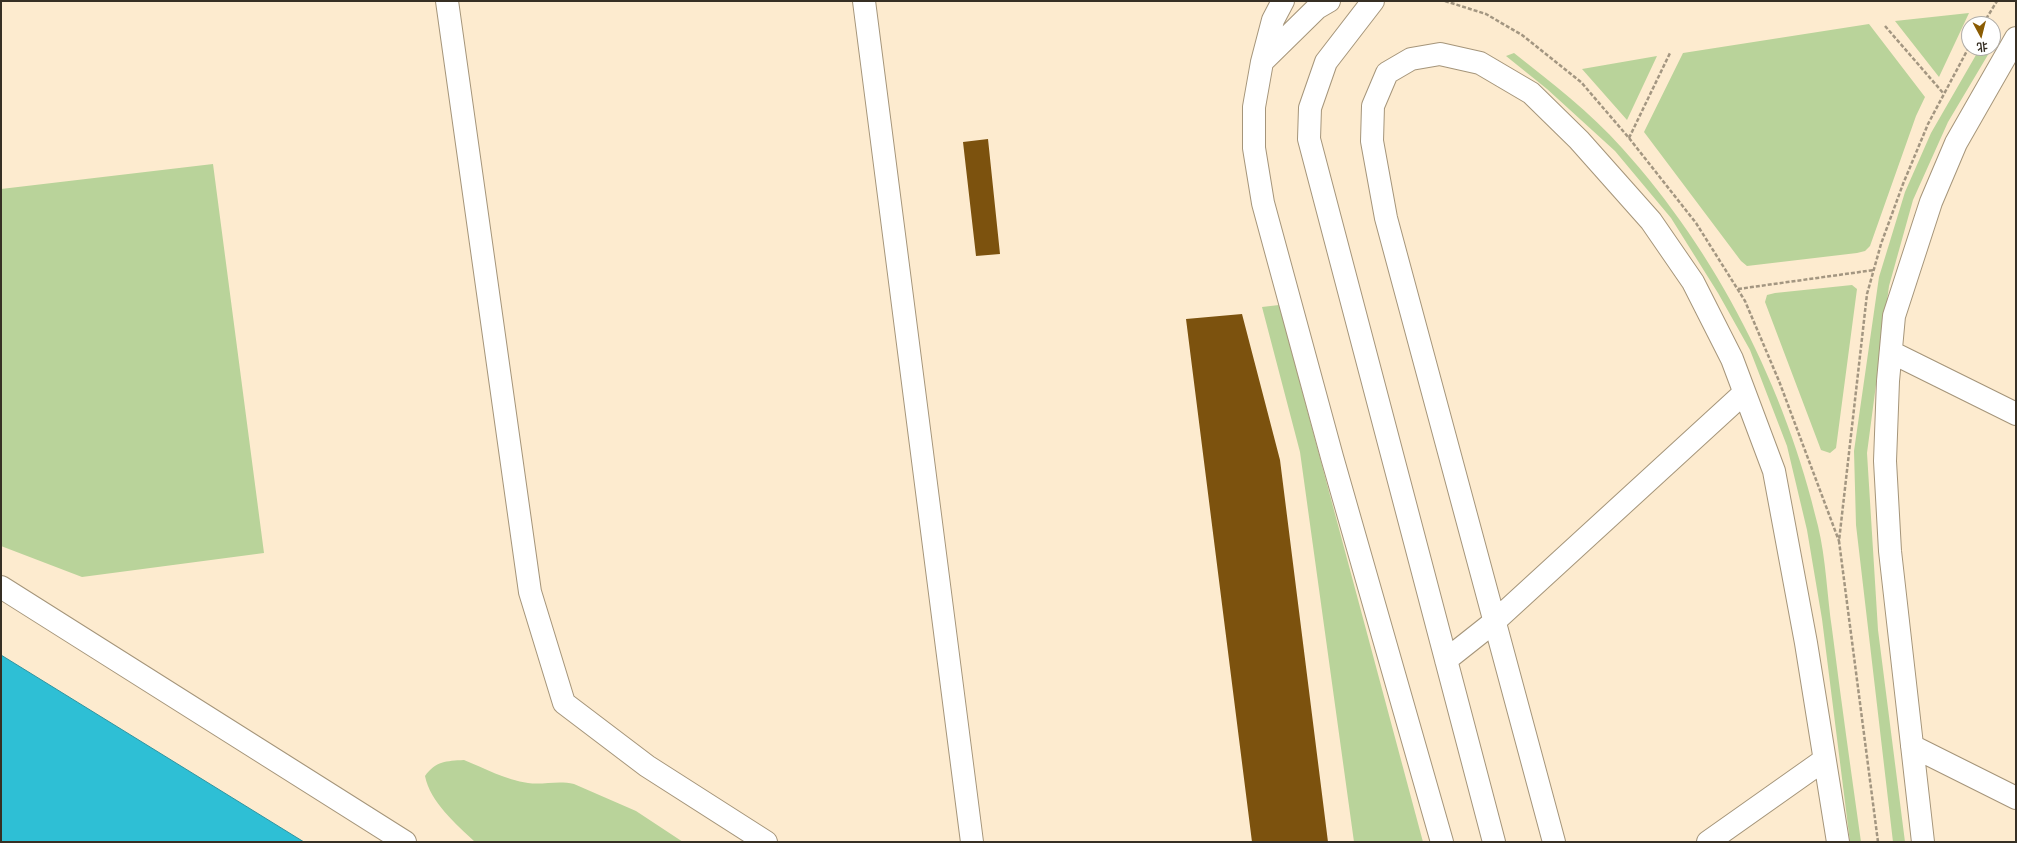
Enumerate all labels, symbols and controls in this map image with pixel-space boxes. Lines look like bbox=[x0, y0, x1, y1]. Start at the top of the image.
north arrow bbox=[1961, 16, 2001, 56]
text: 北 bbox=[1976, 39, 1989, 55]

